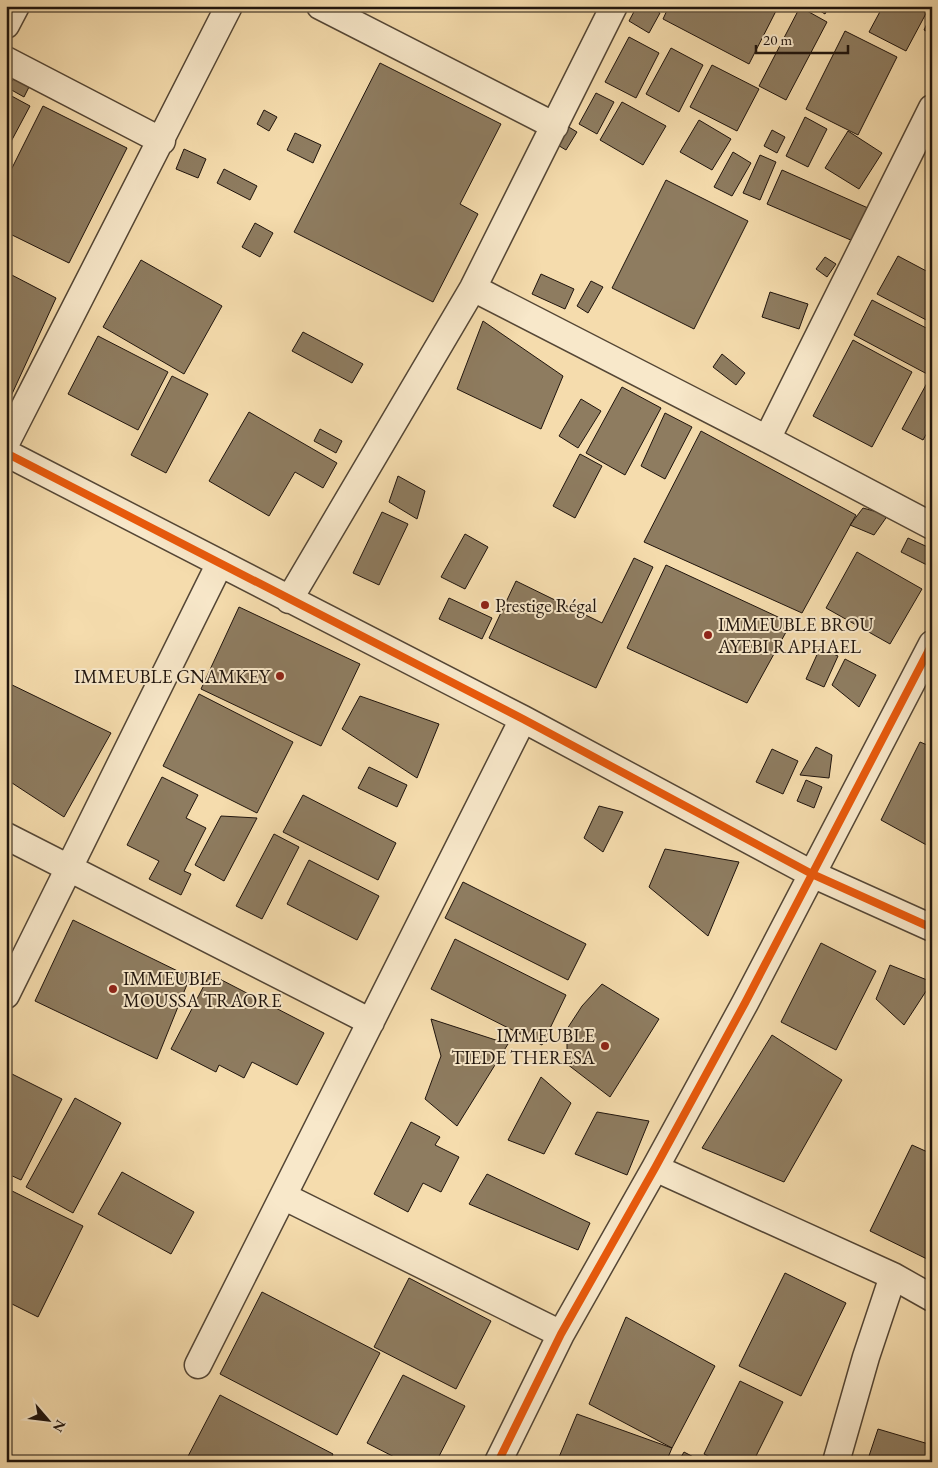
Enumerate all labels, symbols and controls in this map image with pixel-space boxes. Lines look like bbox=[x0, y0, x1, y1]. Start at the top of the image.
scale bar bbox=[756, 22, 848, 54]
text: 20 m bbox=[763, 30, 792, 49]
place label: Prestige Régal bbox=[495, 593, 597, 618]
marker: Prestige Régal bbox=[479, 599, 491, 611]
place label: IMMEUBLE BROU AYEBI RAPHAEL bbox=[717, 612, 873, 659]
marker: IMMEUBLE BROU AYEBI RAPHAEL bbox=[702, 629, 714, 641]
place label: IMMEUBLE GNAMKEY bbox=[74, 664, 271, 689]
marker: IMMEUBLE GNAMKEY bbox=[274, 670, 286, 682]
place label: IMMEUBLE MOUSSA TRAORE bbox=[123, 966, 282, 1013]
marker: IMMEUBLE MOUSSA TRAORE bbox=[107, 983, 119, 995]
place label: IMMEUBLE TIEDE THERESA bbox=[451, 1023, 596, 1070]
marker: IMMEUBLE TIEDE THERESA bbox=[599, 1040, 611, 1052]
north arrow bbox=[22, 1396, 72, 1446]
text: N bbox=[49, 1417, 70, 1436]

